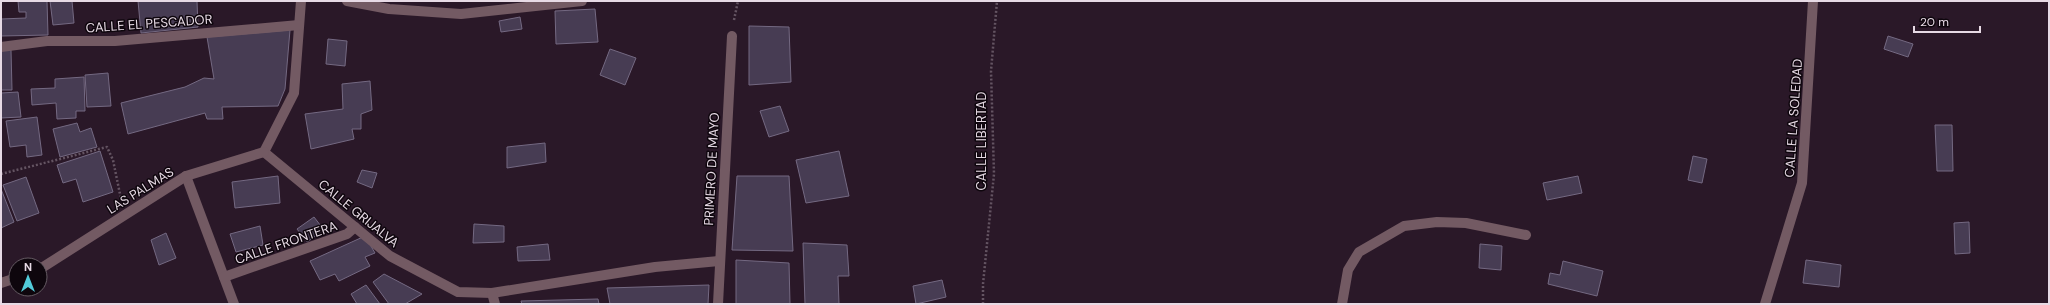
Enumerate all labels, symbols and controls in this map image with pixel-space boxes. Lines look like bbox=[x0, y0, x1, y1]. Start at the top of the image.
scale bar bbox=[1914, 8, 1980, 34]
street label: CALLE EL PESCADOR bbox=[85, 11, 213, 36]
text: 20 m bbox=[1920, 14, 1949, 30]
street label: CALLE LA SOLEDAD bbox=[1781, 58, 1806, 178]
street label: CALLE LIBERTAD bbox=[973, 92, 990, 190]
street label: PRIMERO DE MAYO bbox=[700, 112, 723, 226]
street label: LAS PALMAS bbox=[104, 163, 177, 218]
street label: CALLE GRIJALVA bbox=[315, 176, 403, 251]
street label: CALLE FRONTERA bbox=[233, 217, 340, 268]
north arrow bbox=[8, 257, 48, 297]
text: N bbox=[24, 260, 32, 274]

